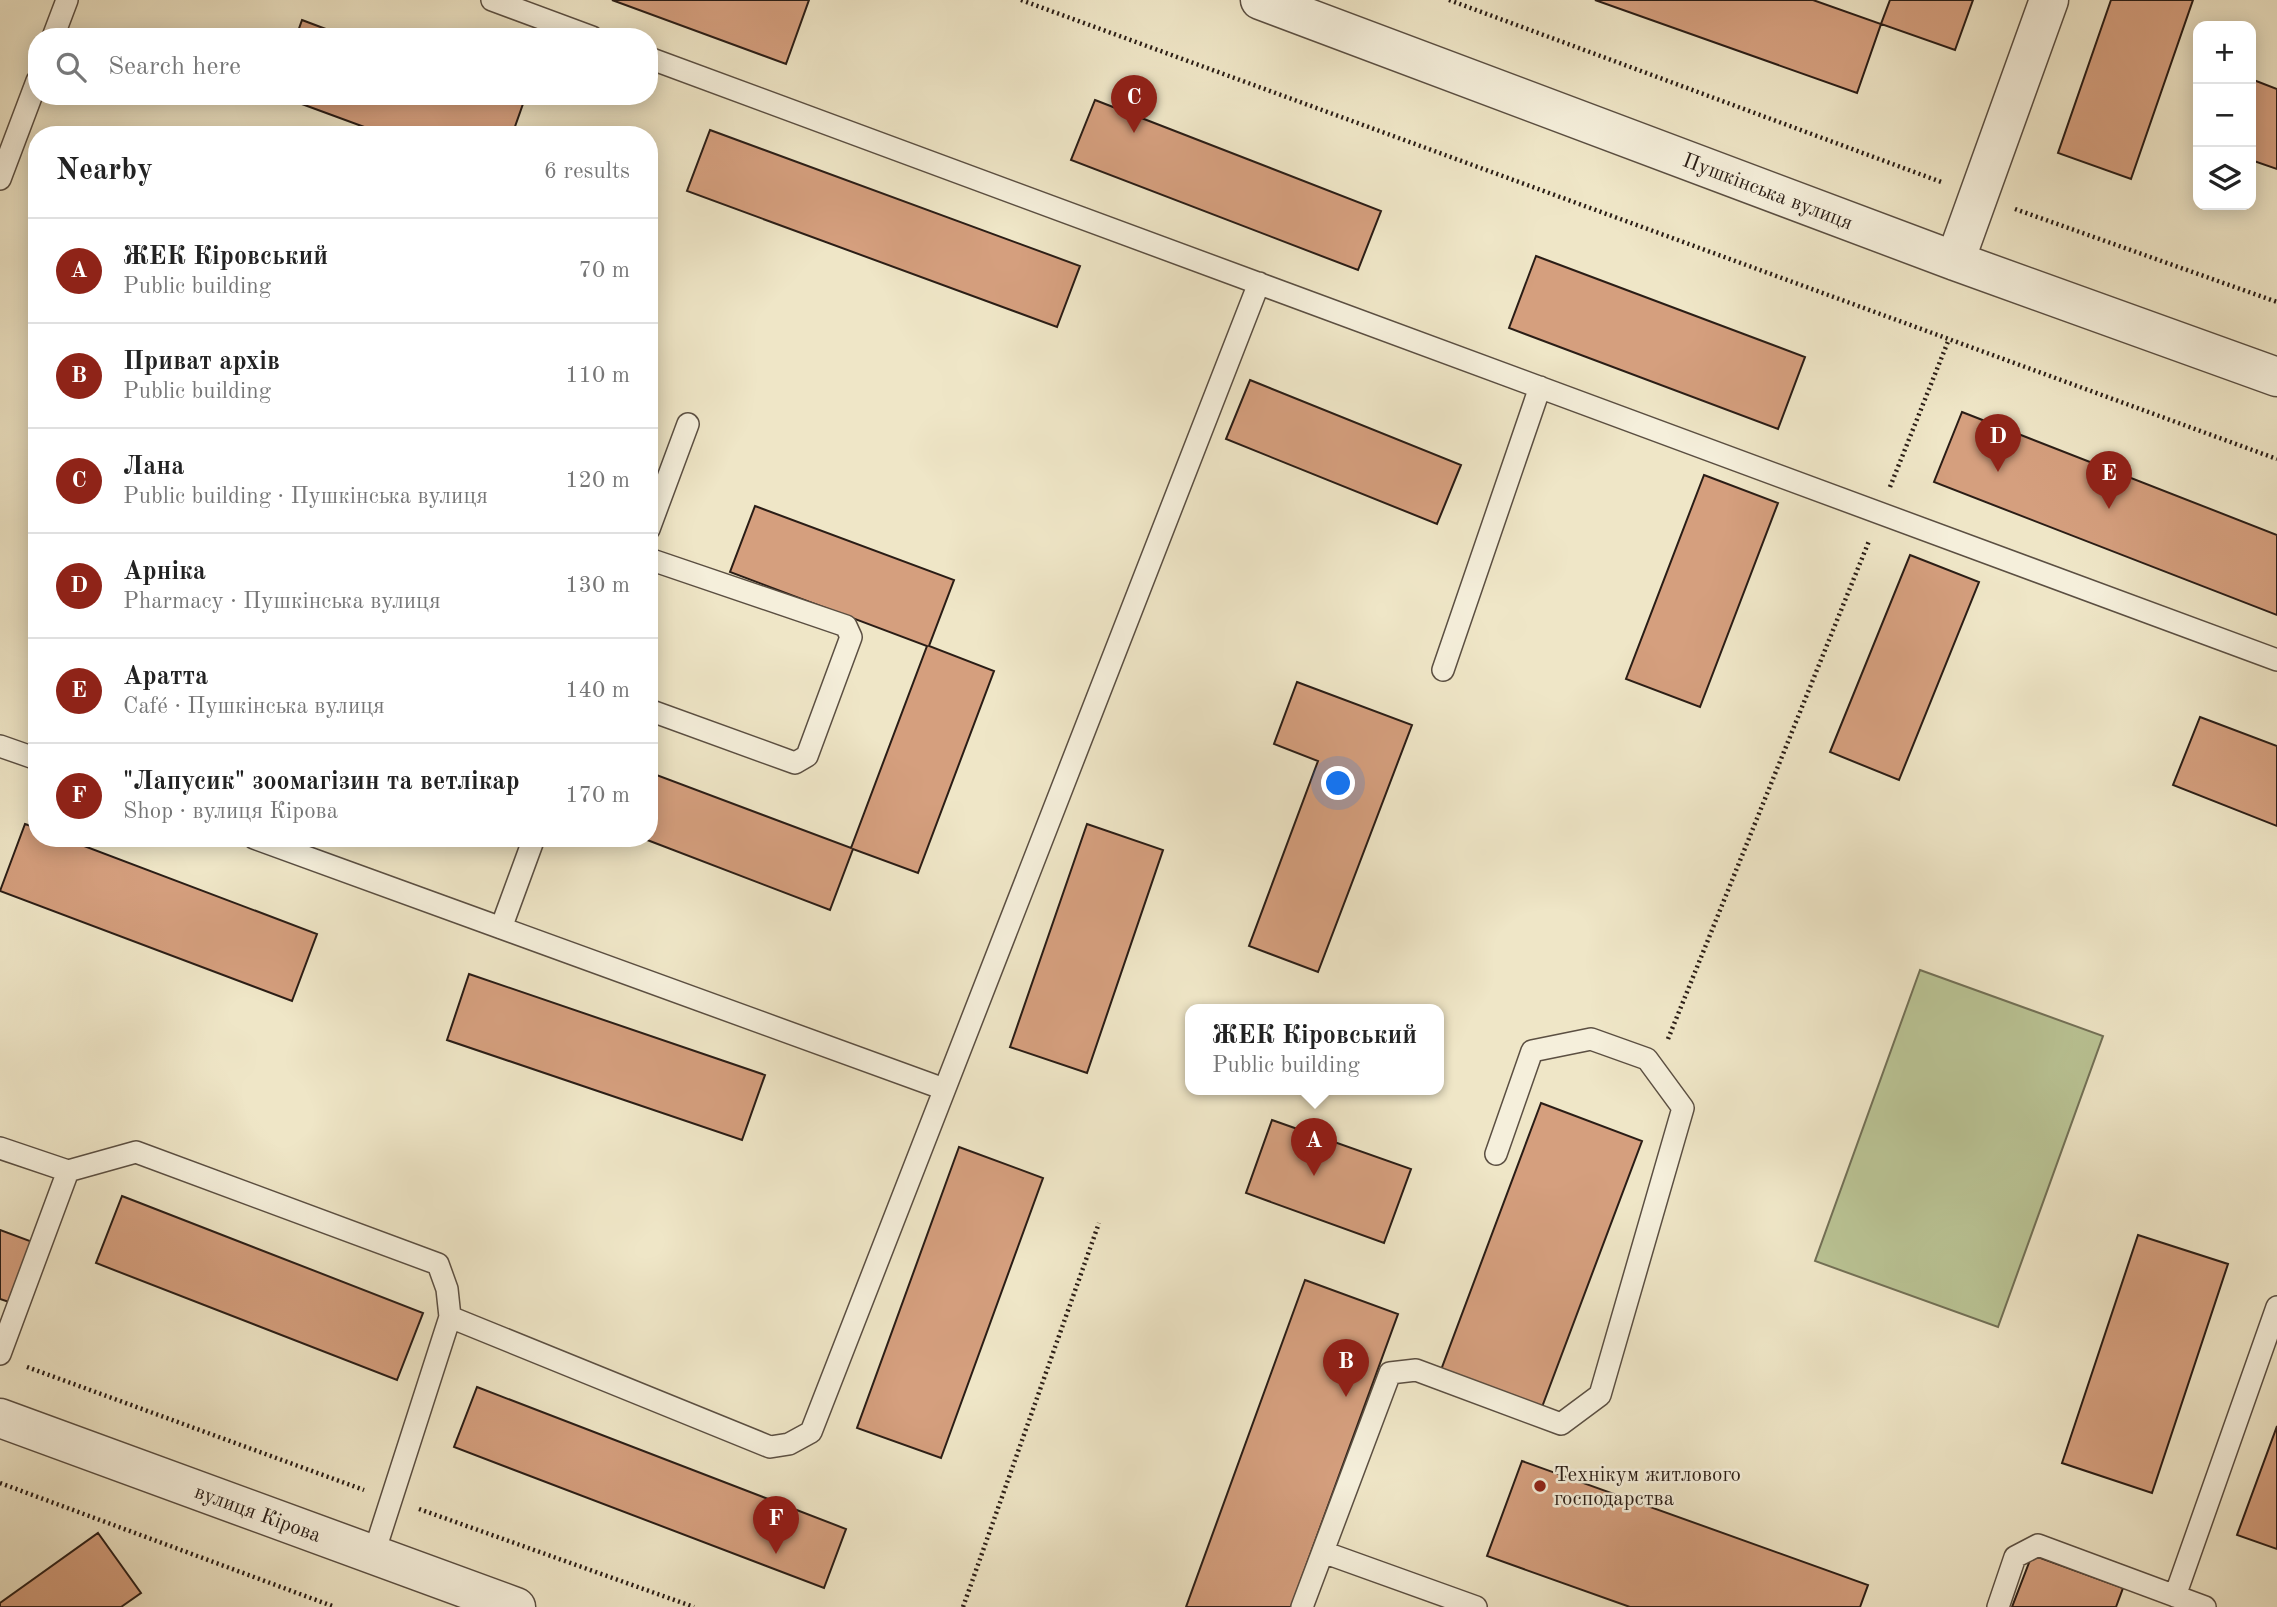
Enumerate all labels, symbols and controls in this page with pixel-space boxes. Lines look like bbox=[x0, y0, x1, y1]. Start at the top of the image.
map controls bbox=[2193, 21, 2256, 210]
button: + bbox=[2193, 21, 2256, 84]
search box bbox=[28, 28, 658, 105]
icon: search bbox=[52, 48, 90, 86]
text: Search here bbox=[108, 54, 241, 80]
pin: C bbox=[1111, 75, 1157, 133]
button: − bbox=[2193, 84, 2256, 147]
button: layers bbox=[2193, 147, 2256, 210]
street label: Пушкінська вулиця bbox=[1679, 150, 1856, 235]
text: Nearby bbox=[56, 156, 153, 186]
text: 6 results bbox=[544, 160, 630, 183]
text: ЖЕК Кіровський bbox=[123, 244, 328, 270]
text: A bbox=[70, 259, 88, 282]
text: 70 m bbox=[579, 259, 630, 282]
text: Public building bbox=[123, 275, 271, 298]
text: Приват архів bbox=[123, 349, 280, 375]
text: B bbox=[71, 364, 87, 387]
text: 110 m bbox=[565, 364, 630, 387]
text: Public building bbox=[123, 380, 271, 403]
pin: D bbox=[1975, 414, 2021, 472]
pin: E bbox=[2086, 451, 2132, 509]
text: Лана bbox=[123, 454, 184, 480]
text: C bbox=[71, 469, 87, 492]
text: 120 m bbox=[565, 469, 630, 492]
text: Public building · Пушкінська вулиця bbox=[123, 485, 488, 508]
text: Арніка bbox=[123, 559, 206, 585]
text: D bbox=[70, 574, 88, 597]
text: 130 m bbox=[565, 574, 630, 597]
text: Pharmacy · Пушкінська вулиця bbox=[123, 590, 441, 613]
text: Аратта bbox=[123, 664, 208, 690]
text: E bbox=[71, 679, 87, 702]
text: 140 m bbox=[565, 679, 630, 702]
text: Café · Пушкінська вулиця bbox=[123, 695, 385, 718]
your location bbox=[1321, 766, 1355, 800]
text: "Лапусик" зоомагізин та ветлікар bbox=[123, 769, 520, 795]
text: F bbox=[71, 784, 87, 807]
text: 170 m bbox=[565, 784, 630, 807]
text: Shop · вулиця Кірова bbox=[123, 800, 338, 823]
popup bbox=[1185, 1004, 1444, 1095]
text: ЖЕК Кіровський bbox=[1212, 1023, 1417, 1049]
text: Public building bbox=[1212, 1054, 1360, 1077]
pin: A bbox=[1291, 1118, 1337, 1176]
pin: B bbox=[1323, 1339, 1369, 1397]
place label: Технікум житлового господарства bbox=[1554, 1465, 1741, 1510]
marker: Технікум житлового господарства bbox=[1532, 1478, 1548, 1494]
street label: вулиця Кірова bbox=[191, 1482, 324, 1547]
pin: F bbox=[753, 1496, 799, 1554]

